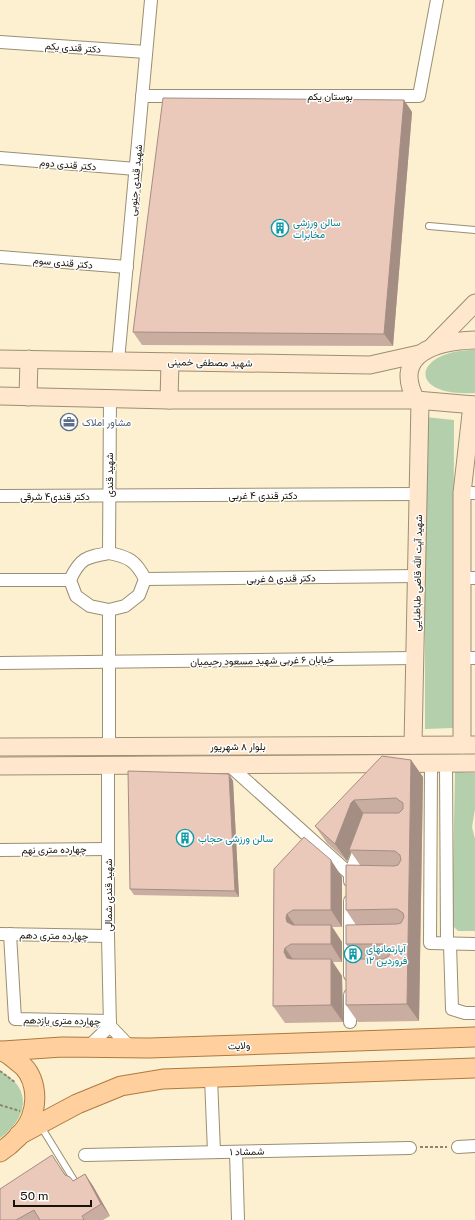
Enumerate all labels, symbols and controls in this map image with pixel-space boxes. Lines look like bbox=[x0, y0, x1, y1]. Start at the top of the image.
street label: دکتر قندی یکم bbox=[44, 39, 102, 56]
street label: بوستان یکم bbox=[307, 90, 353, 103]
street label: شهید قندی جنوبی bbox=[126, 144, 145, 216]
street label: دکتر قندی دوم bbox=[39, 156, 97, 173]
place label: سالن ورزشی مخابرات bbox=[293, 216, 341, 241]
building icon: سالن ورزشی مخابرات bbox=[270, 218, 290, 238]
street label: دکتر قندی سوم bbox=[32, 253, 94, 272]
street label: شهید مصطفی خمینی bbox=[168, 355, 253, 370]
office icon: مشاور املاک bbox=[59, 412, 79, 432]
place label: مشاور املاک bbox=[82, 416, 131, 429]
street label: شهید قندی bbox=[103, 453, 116, 497]
street label: دکتر قندی ۴ غربی bbox=[228, 489, 298, 502]
street label: دکتر قندی۴ شرقی bbox=[20, 490, 90, 503]
street label: شهید آیت الله قاضی طباطبایی bbox=[410, 514, 425, 632]
street label: دکتر قندی ۵ غربی bbox=[246, 571, 316, 586]
street label: خیابان ۶ غربی شهید مسعود رحیمیان bbox=[190, 653, 334, 668]
street label: بلوار ۸ شهریور bbox=[209, 740, 266, 753]
building icon: سالن ورزشی حجاب bbox=[175, 828, 195, 848]
place label: سالن ورزشی حجاب bbox=[198, 832, 273, 845]
street label: چهارده متری نهم bbox=[21, 842, 87, 858]
street label: شهید قندی شمالی bbox=[102, 859, 115, 931]
street label: چهارده متری دهم bbox=[19, 928, 89, 944]
place label: آپارتمانهای ۱۲ فروردین bbox=[366, 942, 408, 967]
building icon: آپارتمانهای ۱۲ فروردین bbox=[343, 944, 363, 964]
street label: چهارده متری یازدهم bbox=[23, 1013, 101, 1029]
street label: ولایت bbox=[228, 1039, 251, 1052]
street label: شمشاد ۱ bbox=[229, 1145, 265, 1157]
scale bar bbox=[14, 1182, 91, 1208]
text: 50 m bbox=[20, 1189, 48, 1203]

